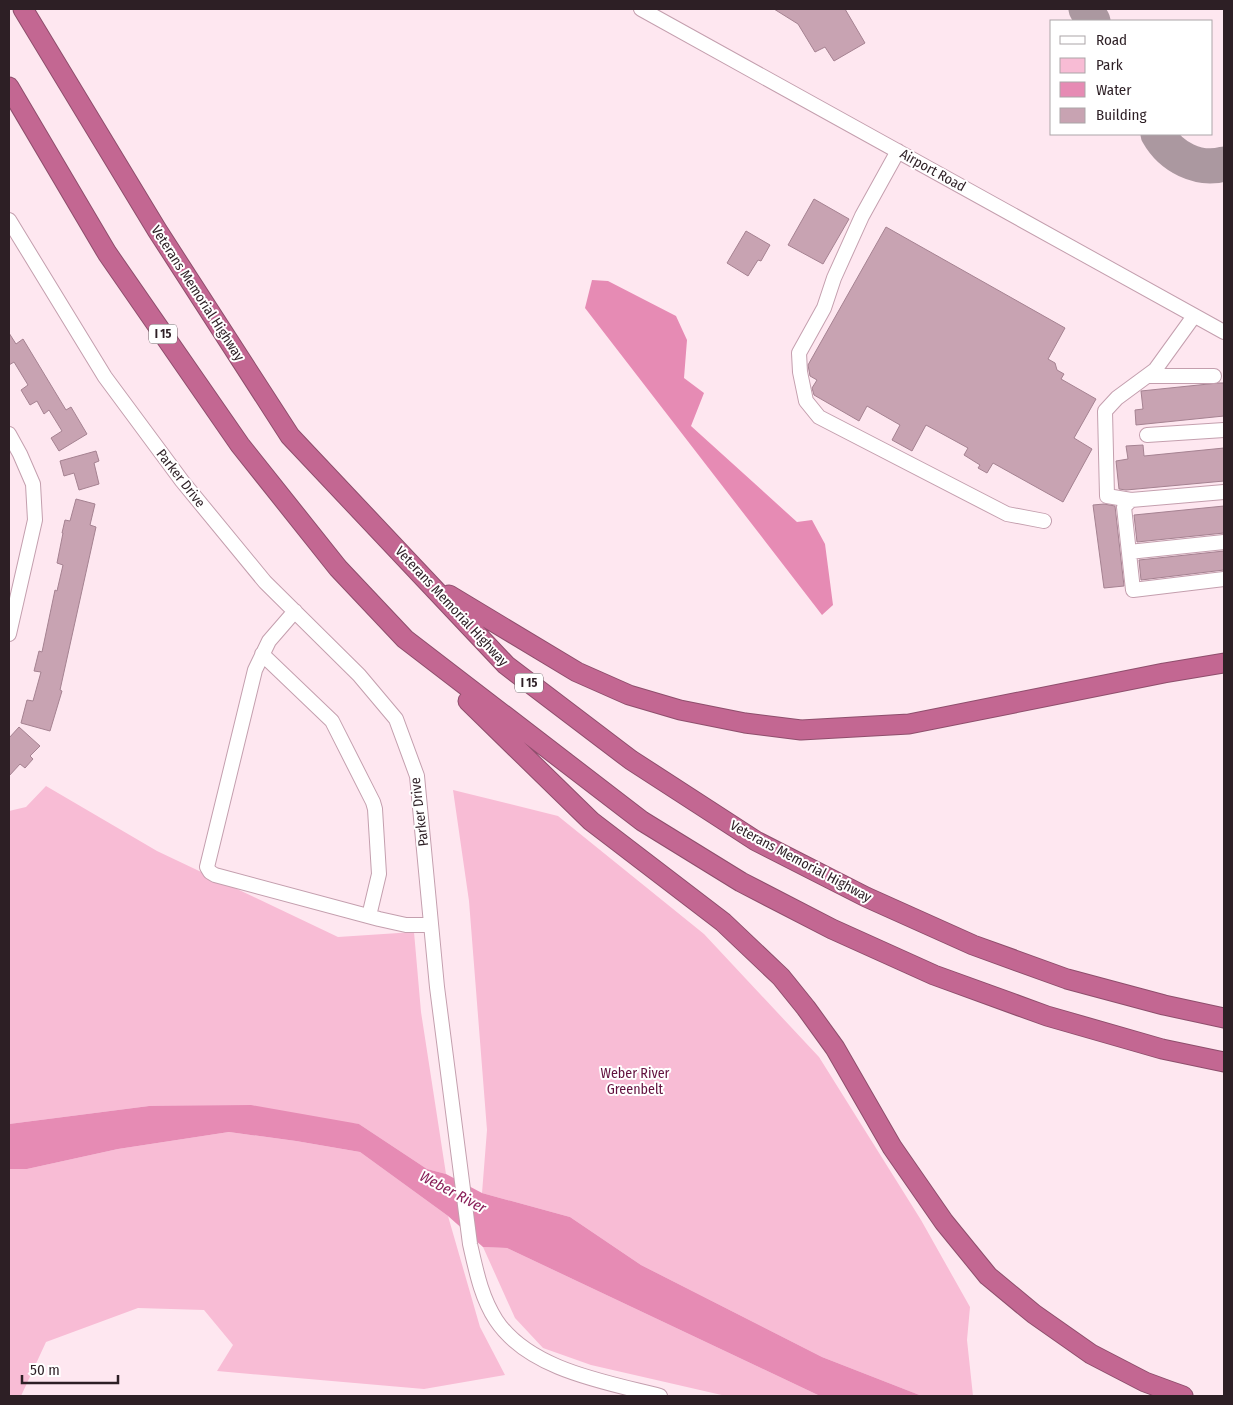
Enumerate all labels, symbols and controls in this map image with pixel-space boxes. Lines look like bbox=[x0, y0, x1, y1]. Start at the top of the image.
legend bbox=[1050, 20, 1213, 135]
text: Road bbox=[1096, 31, 1127, 49]
text: Park bbox=[1096, 56, 1123, 74]
text: Water bbox=[1096, 81, 1132, 99]
text: Building bbox=[1096, 106, 1147, 124]
street label: Airport Road bbox=[897, 145, 969, 195]
street label: Veterans Memorial Highway bbox=[147, 222, 248, 365]
road number: I 15 bbox=[149, 324, 177, 344]
street label: Parker Drive bbox=[153, 446, 209, 511]
street label: Veterans Memorial Highway bbox=[392, 543, 512, 670]
road number: I 15 bbox=[515, 674, 543, 692]
street label: Parker Drive bbox=[407, 776, 432, 847]
street label: Veterans Memorial Highway bbox=[727, 817, 875, 906]
park label: Weber River Greenbelt bbox=[601, 1065, 670, 1098]
water label: Weber River bbox=[417, 1167, 490, 1217]
scale bar bbox=[22, 1352, 119, 1384]
text: 50 m bbox=[30, 1361, 60, 1379]

